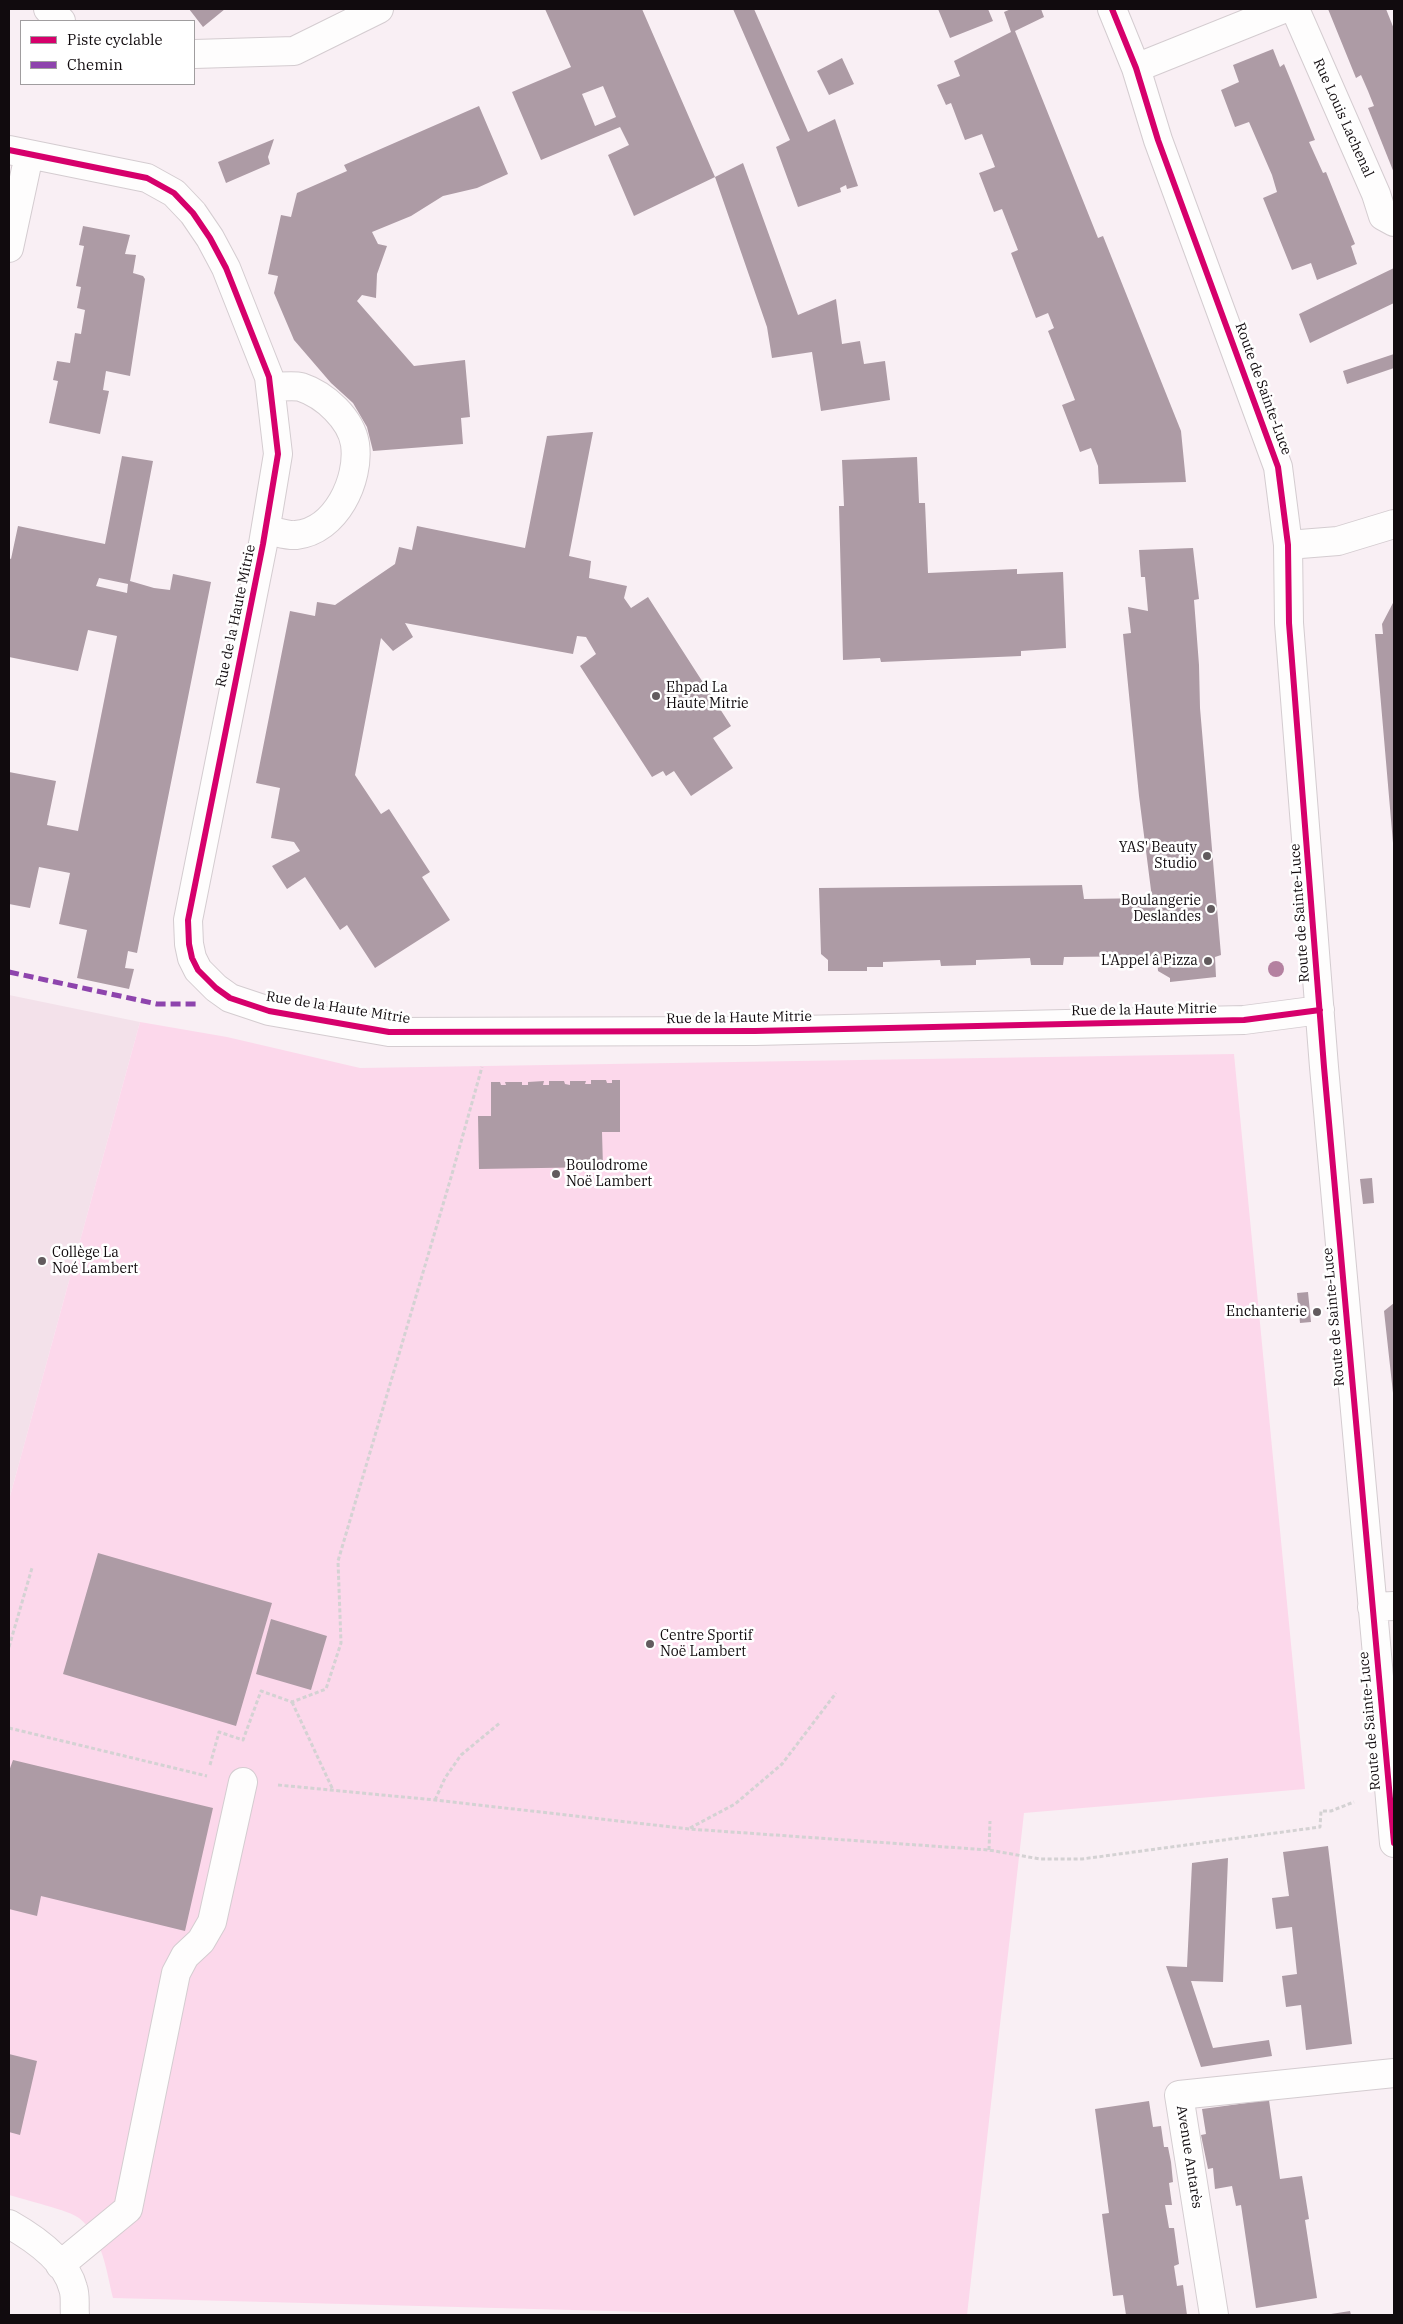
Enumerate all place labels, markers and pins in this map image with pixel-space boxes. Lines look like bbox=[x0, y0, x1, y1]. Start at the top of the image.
place label: Ehpad La Haute Mitrie bbox=[666, 680, 749, 712]
marker: Ehpad La Haute Mitrie bbox=[650, 690, 662, 702]
place label: YAS' Beauty Studio bbox=[1119, 840, 1197, 872]
marker: YAS' Beauty Studio bbox=[1201, 850, 1213, 862]
place label: Boulangerie Deslandes bbox=[1121, 893, 1201, 926]
marker: Boulangerie Deslandes bbox=[1205, 903, 1217, 915]
place label: L'Appel â Pizza bbox=[1101, 953, 1198, 969]
marker: L'Appel â Pizza bbox=[1202, 955, 1214, 967]
place label: Boulodrome Noë Lambert bbox=[566, 1158, 652, 1190]
marker: Boulodrome Noë Lambert bbox=[550, 1168, 562, 1180]
place label: Collège La Noé Lambert bbox=[52, 1245, 138, 1278]
marker: Collège La Noé Lambert bbox=[36, 1255, 48, 1267]
place label: Enchanterie bbox=[1226, 1304, 1307, 1320]
marker: Enchanterie bbox=[1311, 1306, 1323, 1318]
place label: Centre Sportif Noë Lambert bbox=[660, 1628, 753, 1660]
marker: Centre Sportif Noë Lambert bbox=[644, 1638, 656, 1650]

